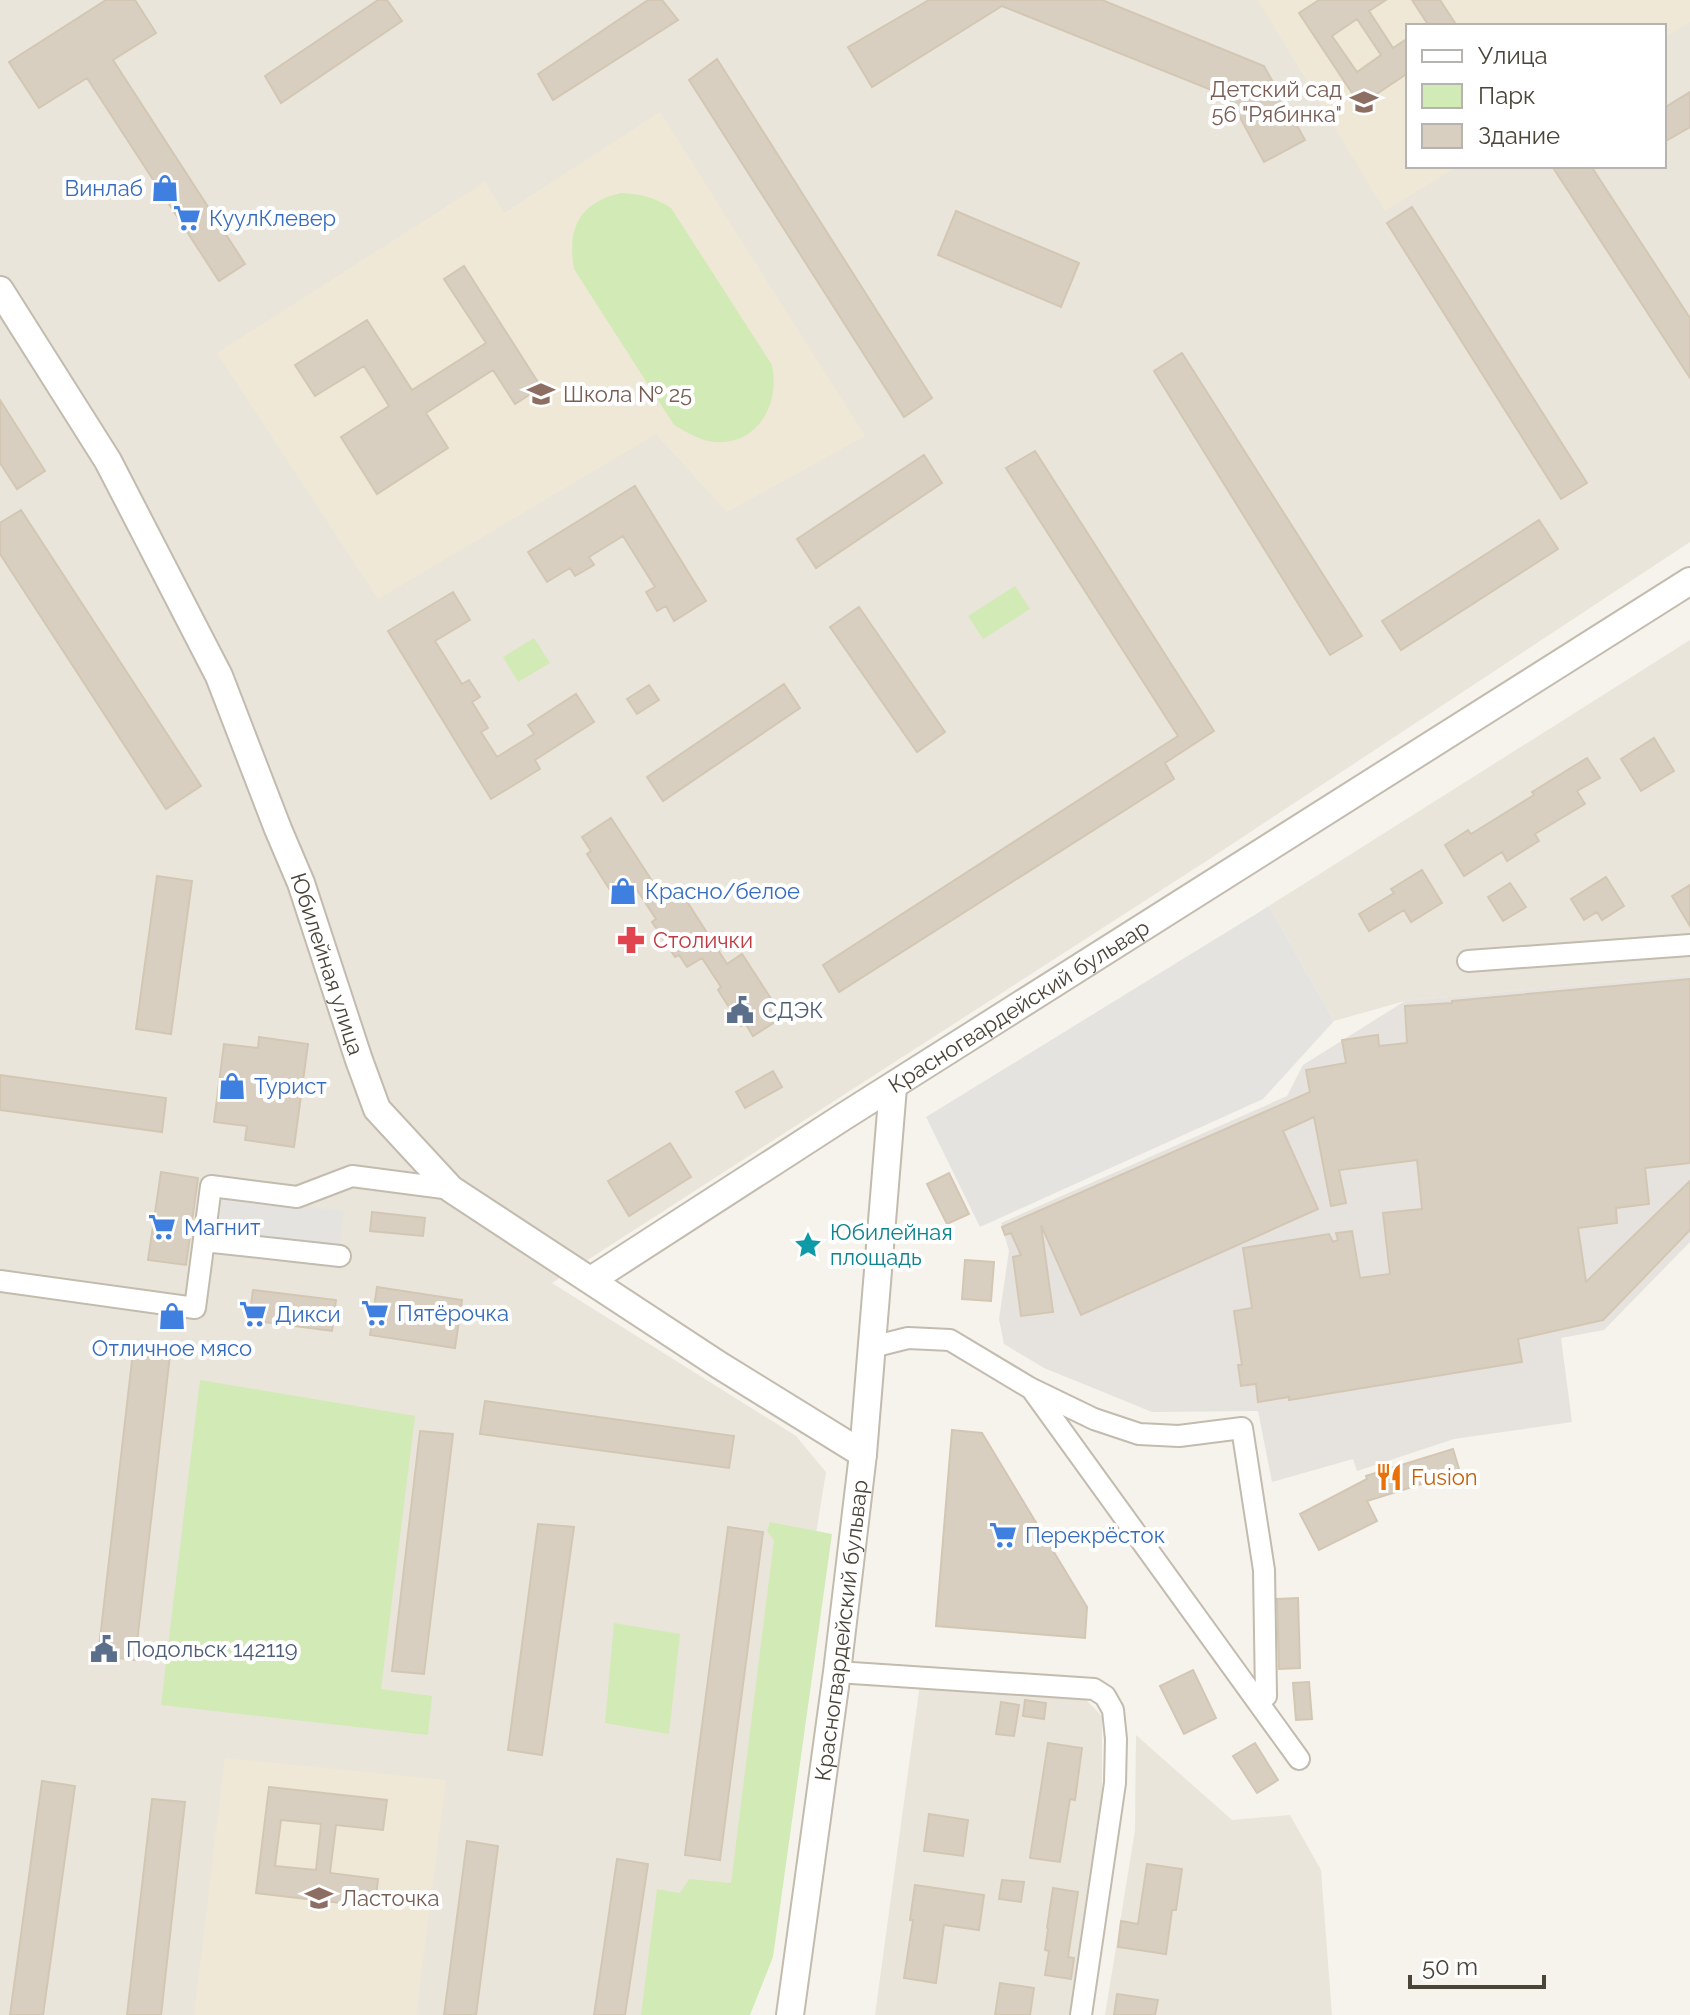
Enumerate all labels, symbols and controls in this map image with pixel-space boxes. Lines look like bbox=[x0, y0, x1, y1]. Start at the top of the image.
legend bbox=[1406, 24, 1666, 168]
text: Улица bbox=[1478, 41, 1548, 70]
place label: Детский сад 56 "Рябинка" bbox=[1210, 76, 1342, 127]
text: Парк bbox=[1478, 81, 1536, 110]
school or university icon: Детский сад 56 "Рябинка" bbox=[1349, 87, 1379, 117]
text: Здание bbox=[1478, 121, 1560, 150]
shop icon: Винлаб bbox=[150, 173, 180, 203]
place label: Винлаб bbox=[65, 175, 143, 201]
supermarket icon: КуулКлевер bbox=[172, 203, 202, 233]
place label: КуулКлевер bbox=[209, 205, 336, 231]
school or university icon: Школа № 25 bbox=[526, 379, 556, 409]
place label: Школа № 25 bbox=[563, 381, 692, 407]
street label: Юбилейная улица bbox=[286, 870, 369, 1058]
shop icon: Красно/белое bbox=[608, 876, 638, 906]
place label: Красно/белое bbox=[645, 878, 800, 904]
street label: Красногвардейский бульвар bbox=[884, 914, 1154, 1098]
pharmacy icon: Столички bbox=[616, 925, 646, 955]
place label: Столички bbox=[653, 927, 753, 953]
public building icon: СДЭК bbox=[725, 995, 755, 1025]
place label: СДЭК bbox=[762, 997, 823, 1023]
shop icon: Турист bbox=[217, 1071, 247, 1101]
place label: Турист bbox=[254, 1073, 327, 1099]
supermarket icon: Магнит bbox=[147, 1212, 177, 1242]
place label: Магнит bbox=[184, 1214, 261, 1240]
place label: Юбилейная площадь bbox=[830, 1219, 953, 1270]
place icon: Юбилейная площадь bbox=[793, 1230, 823, 1260]
supermarket icon: Пятёрочка bbox=[360, 1298, 390, 1328]
supermarket icon: Дикси bbox=[238, 1299, 268, 1329]
place label: Пятёрочка bbox=[397, 1300, 509, 1326]
shop icon: Отличное мясо bbox=[157, 1301, 187, 1331]
place label: Дикси bbox=[275, 1301, 341, 1327]
place label: Отличное мясо bbox=[92, 1335, 252, 1361]
restaurant icon: Fusion bbox=[1374, 1462, 1404, 1492]
place label: Fusion bbox=[1411, 1464, 1478, 1490]
street label: Красногвардейский бульвар bbox=[809, 1478, 873, 1783]
supermarket icon: Перекрёсток bbox=[988, 1520, 1018, 1550]
place label: Перекрёсток bbox=[1025, 1522, 1165, 1548]
public building icon: Подольск 142119 bbox=[89, 1634, 119, 1664]
place label: Подольск 142119 bbox=[126, 1636, 298, 1662]
school or university icon: Ласточка bbox=[304, 1883, 334, 1913]
place label: Ласточка bbox=[341, 1885, 439, 1911]
scale bar bbox=[1410, 1939, 1544, 1989]
text: 50 m bbox=[1422, 1952, 1478, 1981]

